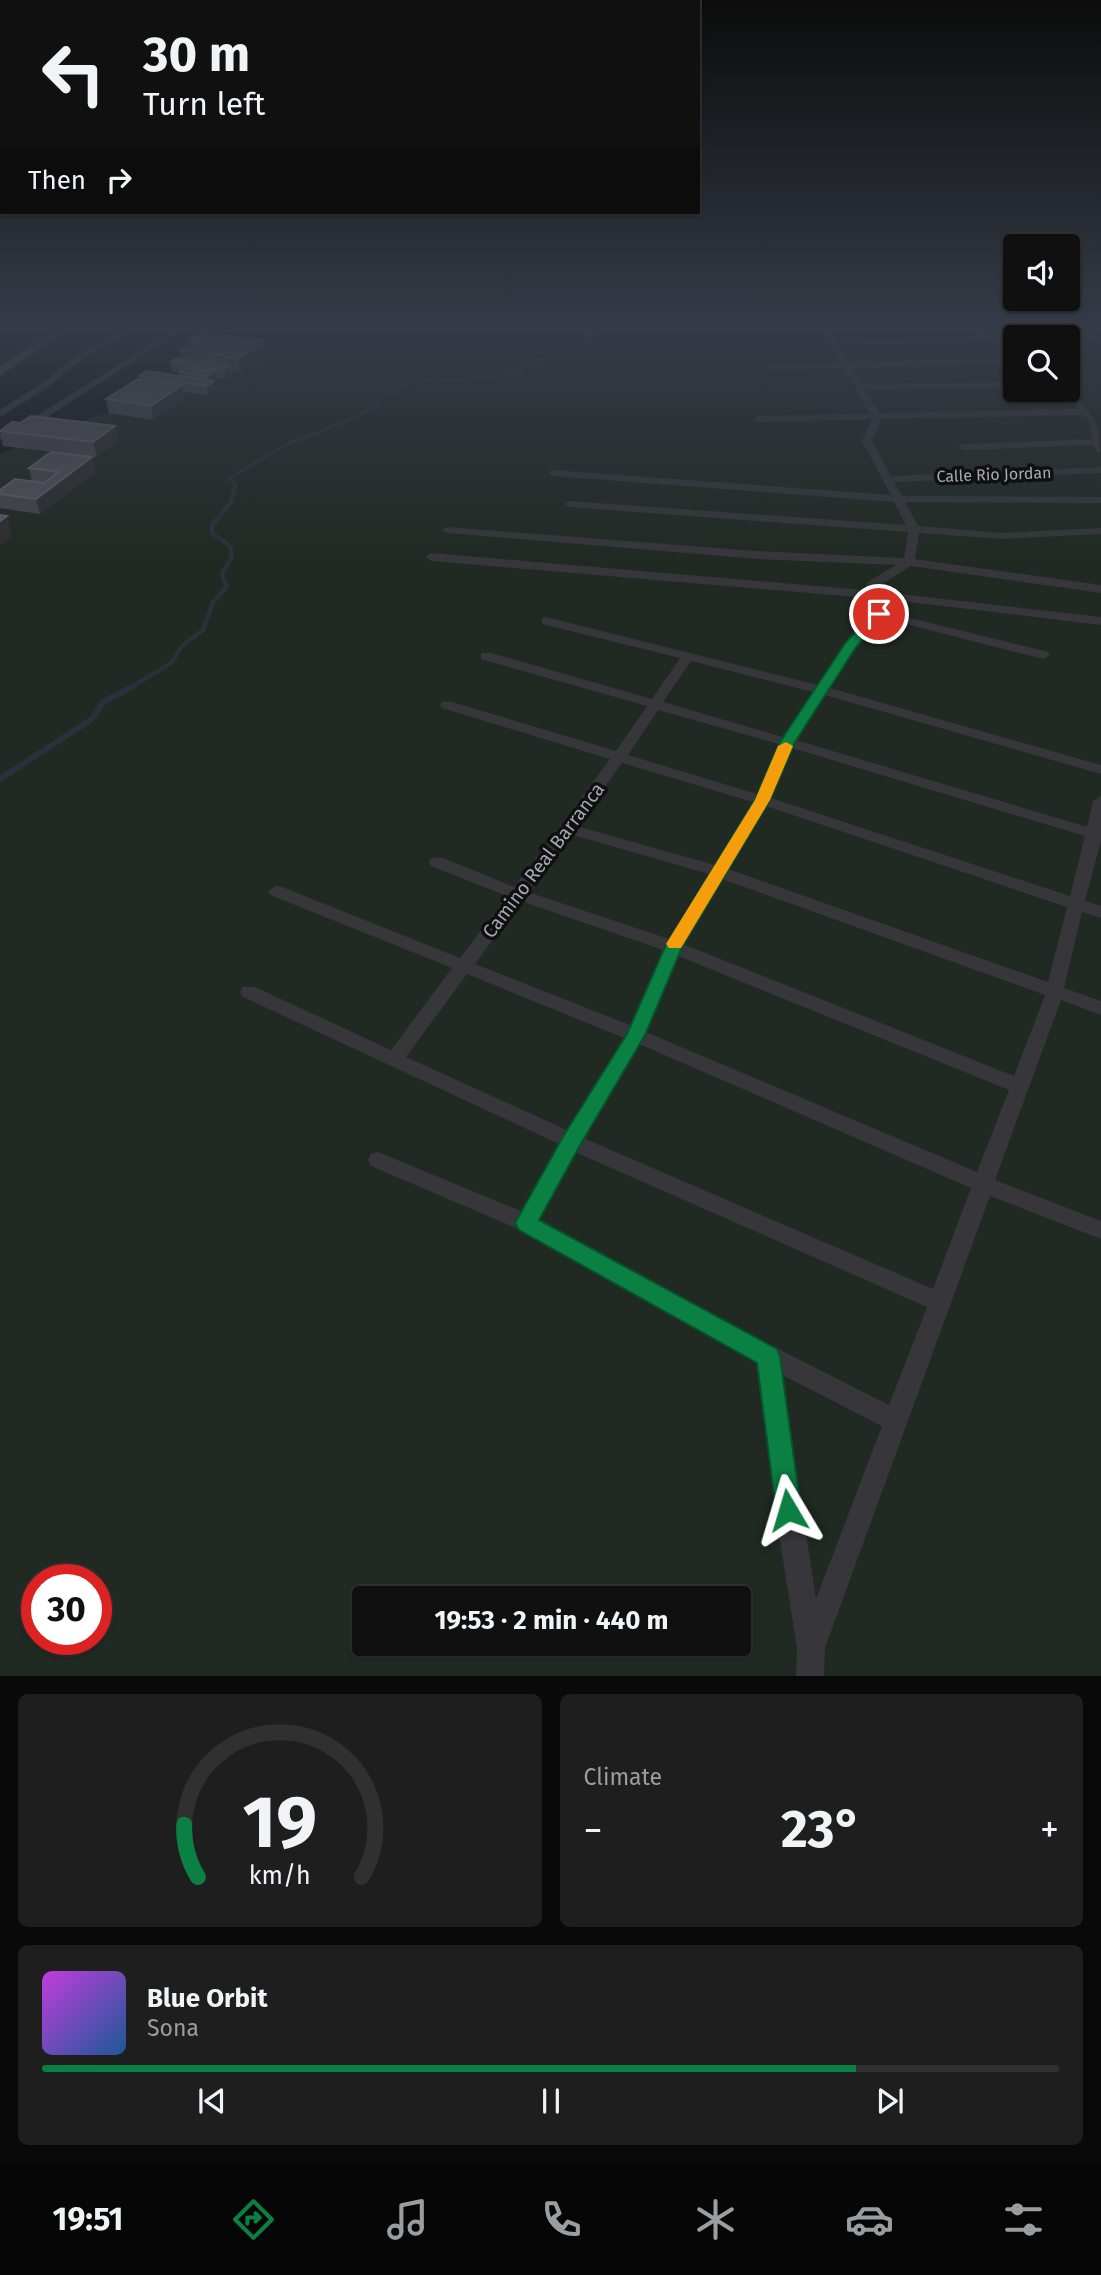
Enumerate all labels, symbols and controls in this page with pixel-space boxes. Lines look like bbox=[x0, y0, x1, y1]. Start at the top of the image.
text: 30 m bbox=[143, 25, 250, 84]
icon: left bbox=[28, 28, 119, 119]
text: Turn left bbox=[143, 85, 265, 123]
icon: right bbox=[100, 161, 138, 199]
text: Then bbox=[28, 165, 86, 196]
map controls bbox=[1003, 234, 1080, 402]
button: sound bbox=[1003, 234, 1080, 311]
button: search bbox=[1003, 325, 1080, 402]
street label: Calle Rio Jordan bbox=[936, 463, 1052, 486]
pin bbox=[849, 584, 909, 644]
icon: arrive bbox=[860, 595, 898, 633]
street label: Camino Real Barranca bbox=[478, 778, 609, 942]
position arrow bbox=[751, 1473, 825, 1547]
speed limit sign: 30 bbox=[21, 1564, 112, 1655]
text: 19:53 · 2 min · 440 m bbox=[434, 1605, 669, 1636]
text: Climate bbox=[584, 1763, 662, 1791]
text: 19 bbox=[242, 1779, 317, 1866]
text: 23° bbox=[781, 1798, 862, 1861]
text: − bbox=[584, 1807, 603, 1853]
text: + bbox=[1040, 1807, 1059, 1853]
text: km/h bbox=[249, 1860, 311, 1890]
text: Blue Orbit bbox=[147, 1983, 267, 2014]
text: Sona bbox=[147, 2014, 199, 2042]
icon: previous bbox=[193, 2082, 231, 2120]
icon: pause bbox=[532, 2082, 570, 2120]
icon: next bbox=[871, 2082, 909, 2120]
icon: directions bbox=[229, 2195, 278, 2244]
icon: music bbox=[383, 2195, 432, 2244]
icon: phone bbox=[537, 2195, 586, 2244]
icon: climate bbox=[691, 2195, 740, 2244]
icon: car bbox=[845, 2195, 894, 2244]
icon: filters bbox=[999, 2195, 1048, 2244]
text: 19:51 bbox=[53, 2200, 123, 2238]

